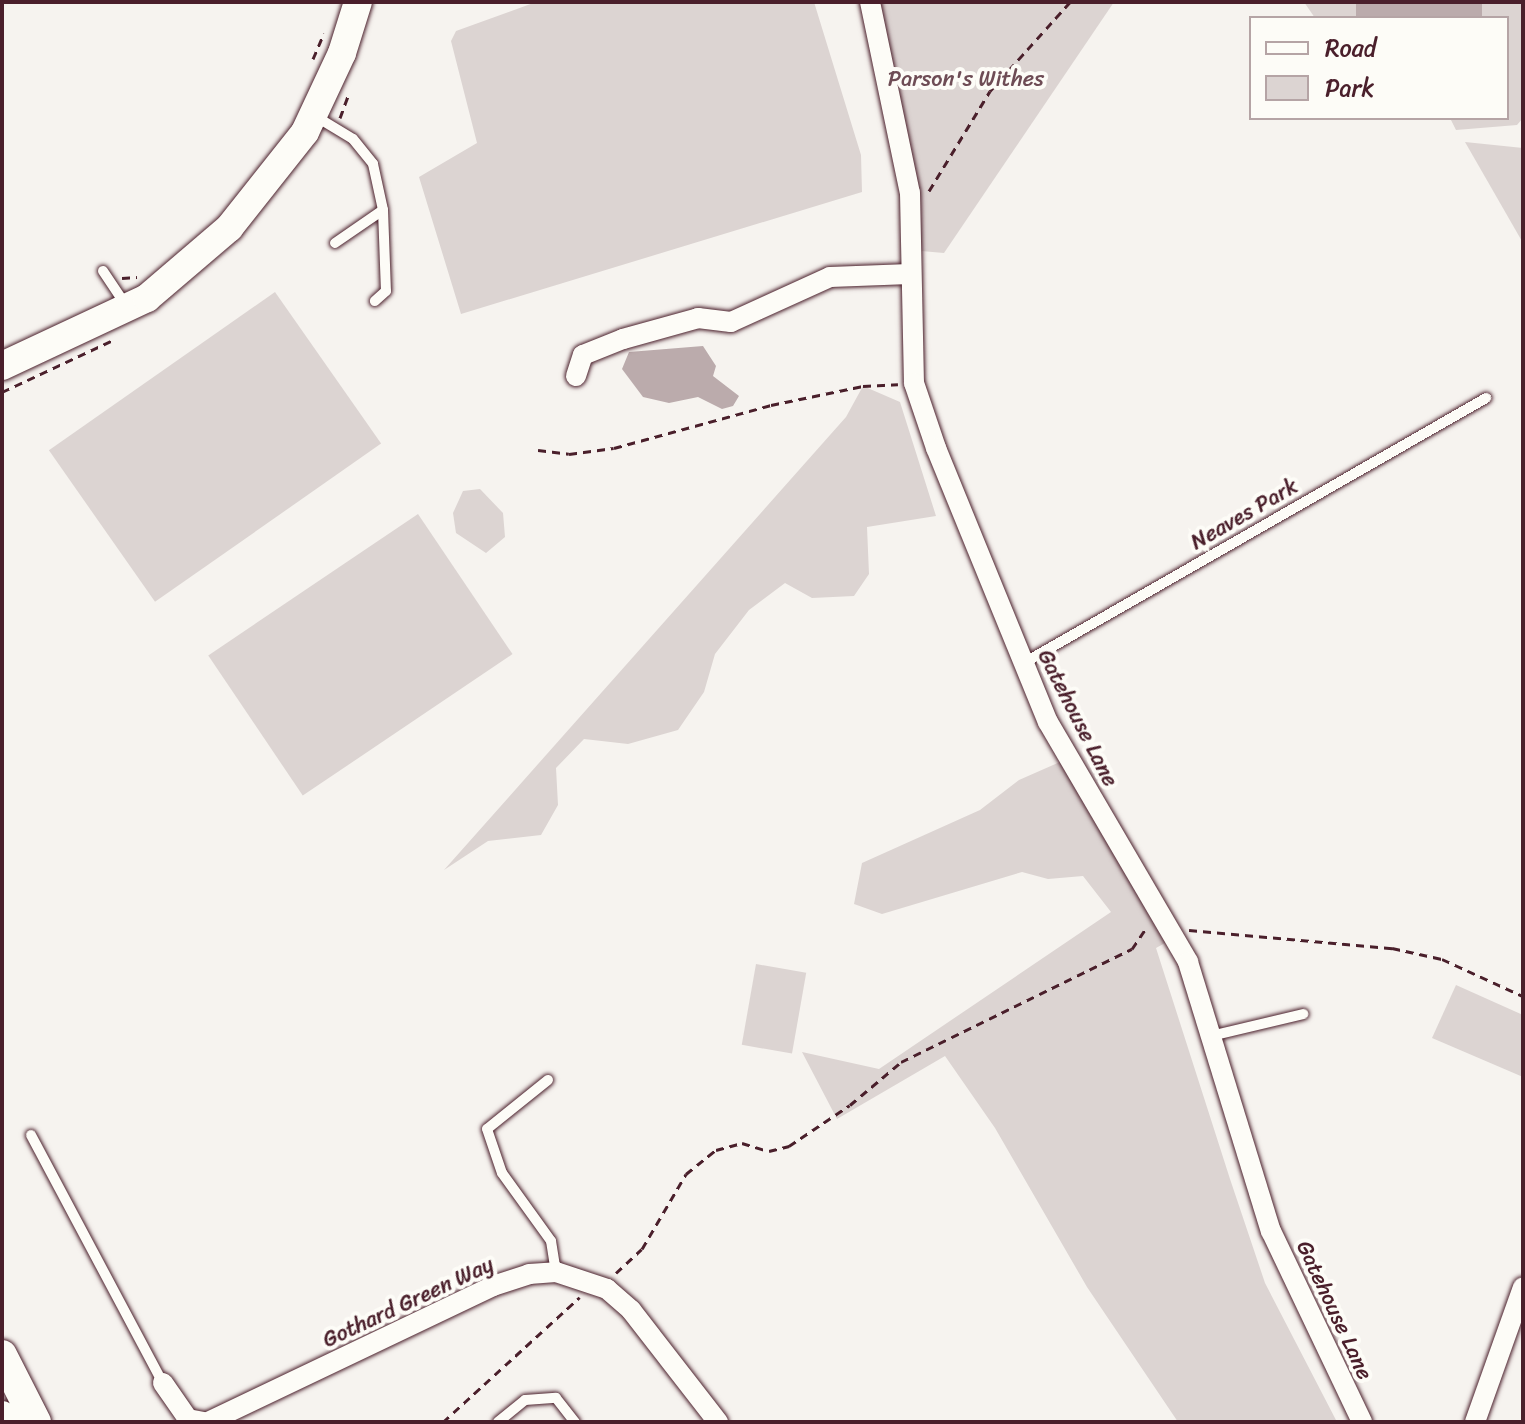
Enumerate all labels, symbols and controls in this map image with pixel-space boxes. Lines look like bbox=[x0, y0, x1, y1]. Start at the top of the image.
legend bbox=[1249, 16, 1509, 120]
text: Road bbox=[1325, 27, 1376, 69]
park label: Parson's Withes bbox=[888, 66, 1044, 92]
text: Park bbox=[1325, 67, 1374, 109]
street label: Neaves Park bbox=[1186, 473, 1302, 555]
street label: Gatehouse Lane bbox=[1032, 645, 1124, 791]
street label: Gatehouse Lane bbox=[1291, 1236, 1379, 1384]
street label: Gothard Green Way bbox=[318, 1251, 498, 1353]

